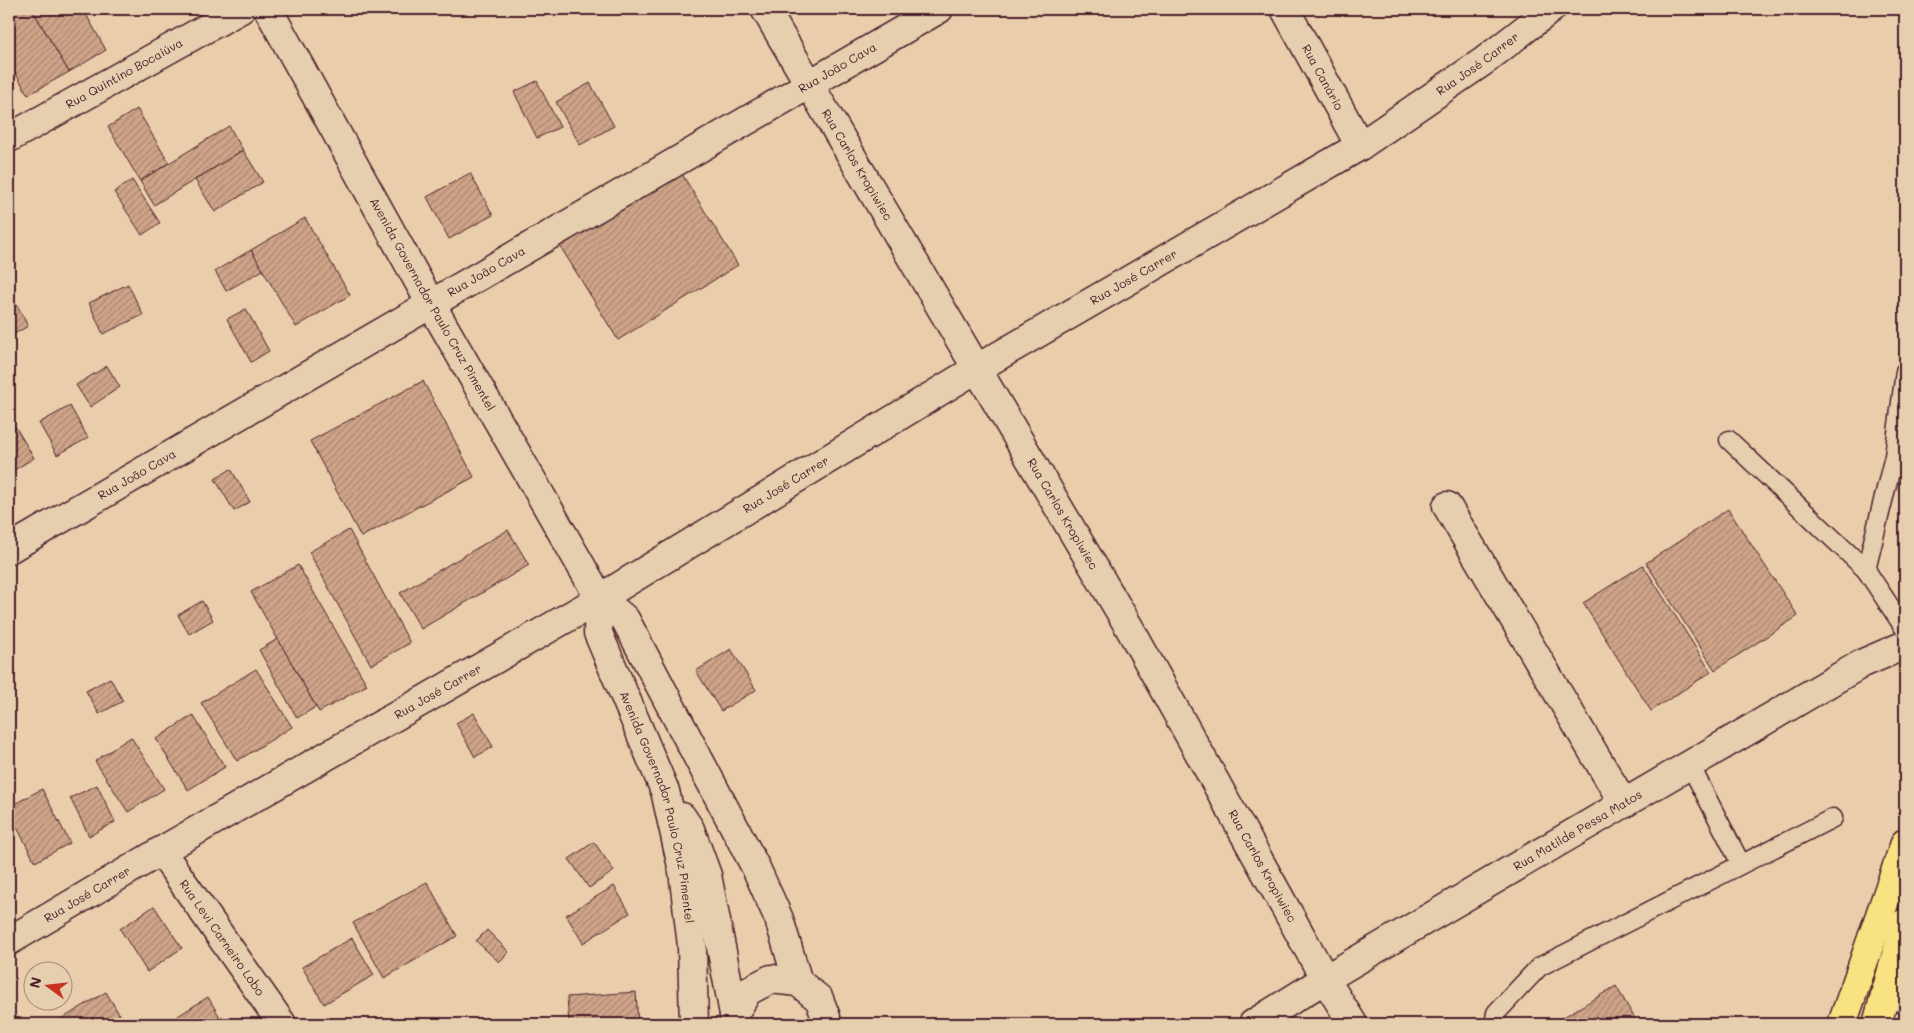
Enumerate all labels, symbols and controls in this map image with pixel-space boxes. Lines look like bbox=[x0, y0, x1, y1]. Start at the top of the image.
street label: Rua José Carrer bbox=[1433, 28, 1522, 98]
street label: Rua Quintino Bocaiúva bbox=[62, 34, 185, 112]
street label: Rua João Cava bbox=[795, 38, 879, 96]
street label: Rua Canário bbox=[1299, 41, 1348, 113]
street label: Rua Carlos Kropiwiec bbox=[819, 106, 897, 223]
street label: Avenida Governador Paulo Cruz Pimentel bbox=[367, 194, 500, 413]
street label: Rua João Cava bbox=[444, 242, 528, 300]
street label: Rua José Carrer bbox=[1087, 245, 1180, 308]
street label: Rua João Cava bbox=[95, 445, 178, 503]
street label: Rua José Carrer bbox=[739, 452, 831, 516]
street label: Rua Carlos Kropiwiec bbox=[1024, 455, 1102, 572]
street label: Rua José Carrer bbox=[391, 660, 484, 722]
street label: Avenida Governador Paulo Cruz Pimentel bbox=[616, 688, 698, 924]
street label: Rua Matilde Pessa Matos bbox=[1510, 786, 1645, 874]
street label: Rua Carlos Kropiwiec bbox=[1225, 807, 1301, 925]
street label: Rua José Carrer bbox=[41, 862, 133, 926]
street label: Rua Levi Carneiro Lobo bbox=[176, 876, 269, 999]
north arrow bbox=[22, 960, 72, 1010]
text: N bbox=[24, 975, 46, 990]

